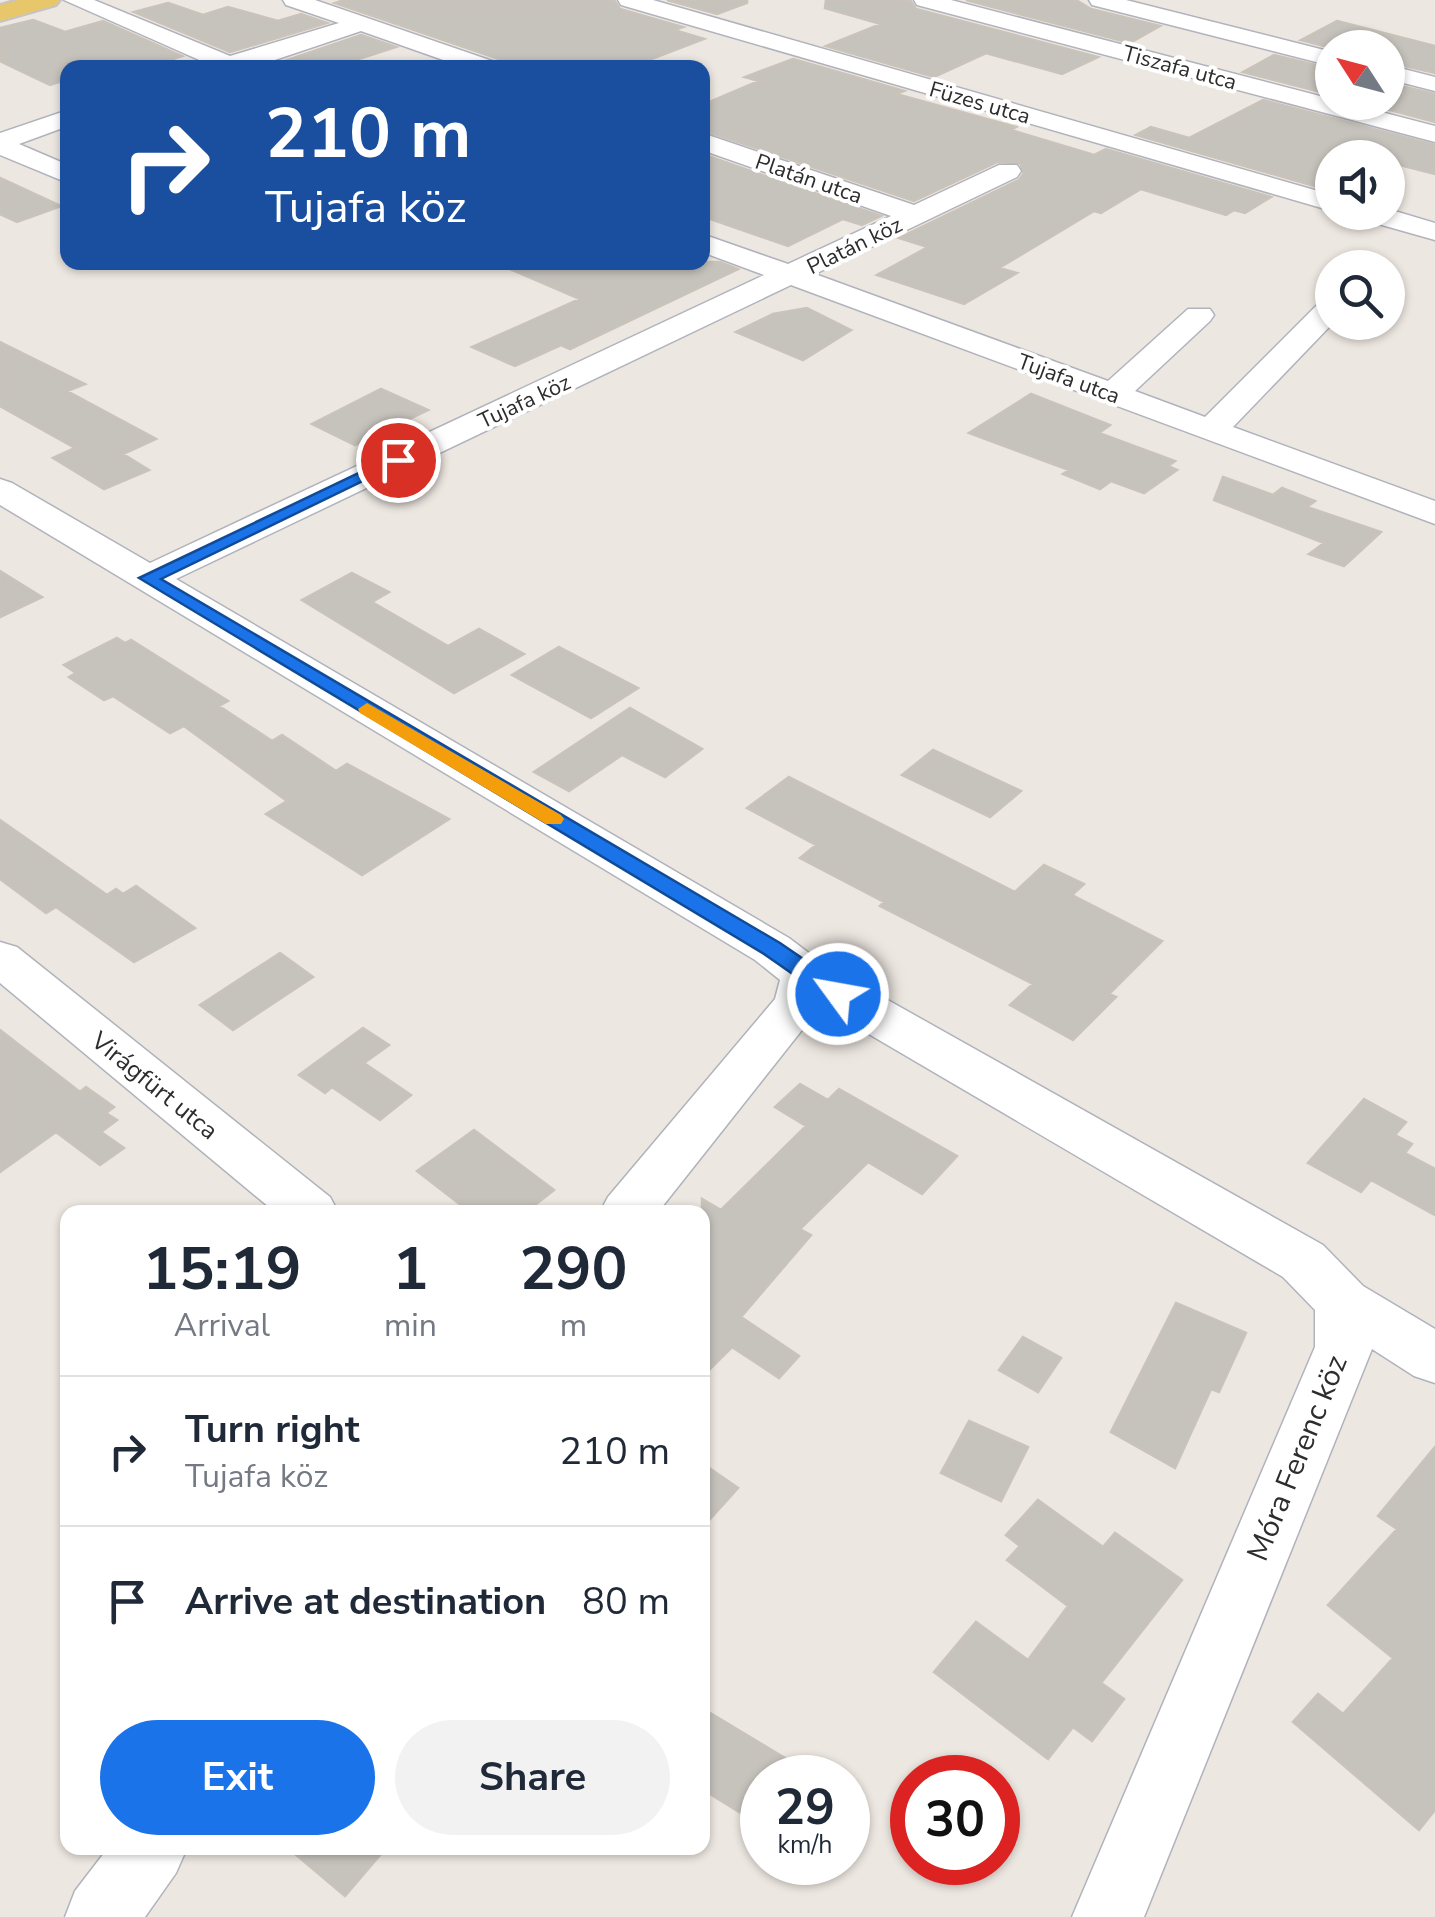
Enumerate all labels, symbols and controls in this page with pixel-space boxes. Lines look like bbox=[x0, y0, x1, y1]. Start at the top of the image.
north arrow bbox=[1315, 30, 1405, 120]
map controls bbox=[1315, 30, 1405, 340]
street label: Tiszafa utca bbox=[1119, 38, 1240, 98]
street label: Füzes utca bbox=[926, 74, 1034, 132]
text: 210 m bbox=[265, 86, 471, 182]
icon: right bbox=[100, 100, 230, 230]
button: sound bbox=[1315, 140, 1405, 230]
street label: Platán utca bbox=[751, 147, 866, 211]
text: Tujafa köz bbox=[265, 177, 466, 238]
street label: Platán köz bbox=[802, 210, 907, 282]
button: search bbox=[1315, 250, 1405, 340]
street label: Tujafa utca bbox=[1013, 347, 1124, 411]
street label: Tujafa köz bbox=[473, 368, 575, 436]
pin bbox=[356, 418, 441, 503]
icon: arrive bbox=[371, 433, 426, 488]
position arrow bbox=[786, 942, 890, 1046]
street label: Virágfürt utca bbox=[83, 1023, 225, 1148]
text: 15:19 bbox=[143, 1228, 301, 1310]
text: 1 bbox=[392, 1228, 428, 1310]
text: 290 bbox=[519, 1228, 627, 1310]
text: Arrival bbox=[174, 1304, 270, 1347]
text: min bbox=[384, 1304, 437, 1347]
text: m bbox=[560, 1304, 587, 1347]
street label: Móra Ferenc köz bbox=[1238, 1349, 1357, 1567]
text: Turn right bbox=[185, 1404, 360, 1455]
icon: right bbox=[100, 1424, 155, 1479]
text: 210 m bbox=[559, 1426, 670, 1477]
text: Tujafa köz bbox=[185, 1455, 328, 1498]
icon: arrive bbox=[100, 1574, 155, 1629]
text: Arrive at destination bbox=[185, 1576, 546, 1627]
text: 80 m bbox=[582, 1576, 670, 1627]
button: Exit bbox=[100, 1720, 375, 1835]
button: Share bbox=[395, 1720, 670, 1835]
speed limit sign: 30 bbox=[890, 1755, 1020, 1885]
text: 29 bbox=[775, 1773, 835, 1842]
text: km/h bbox=[777, 1828, 833, 1862]

